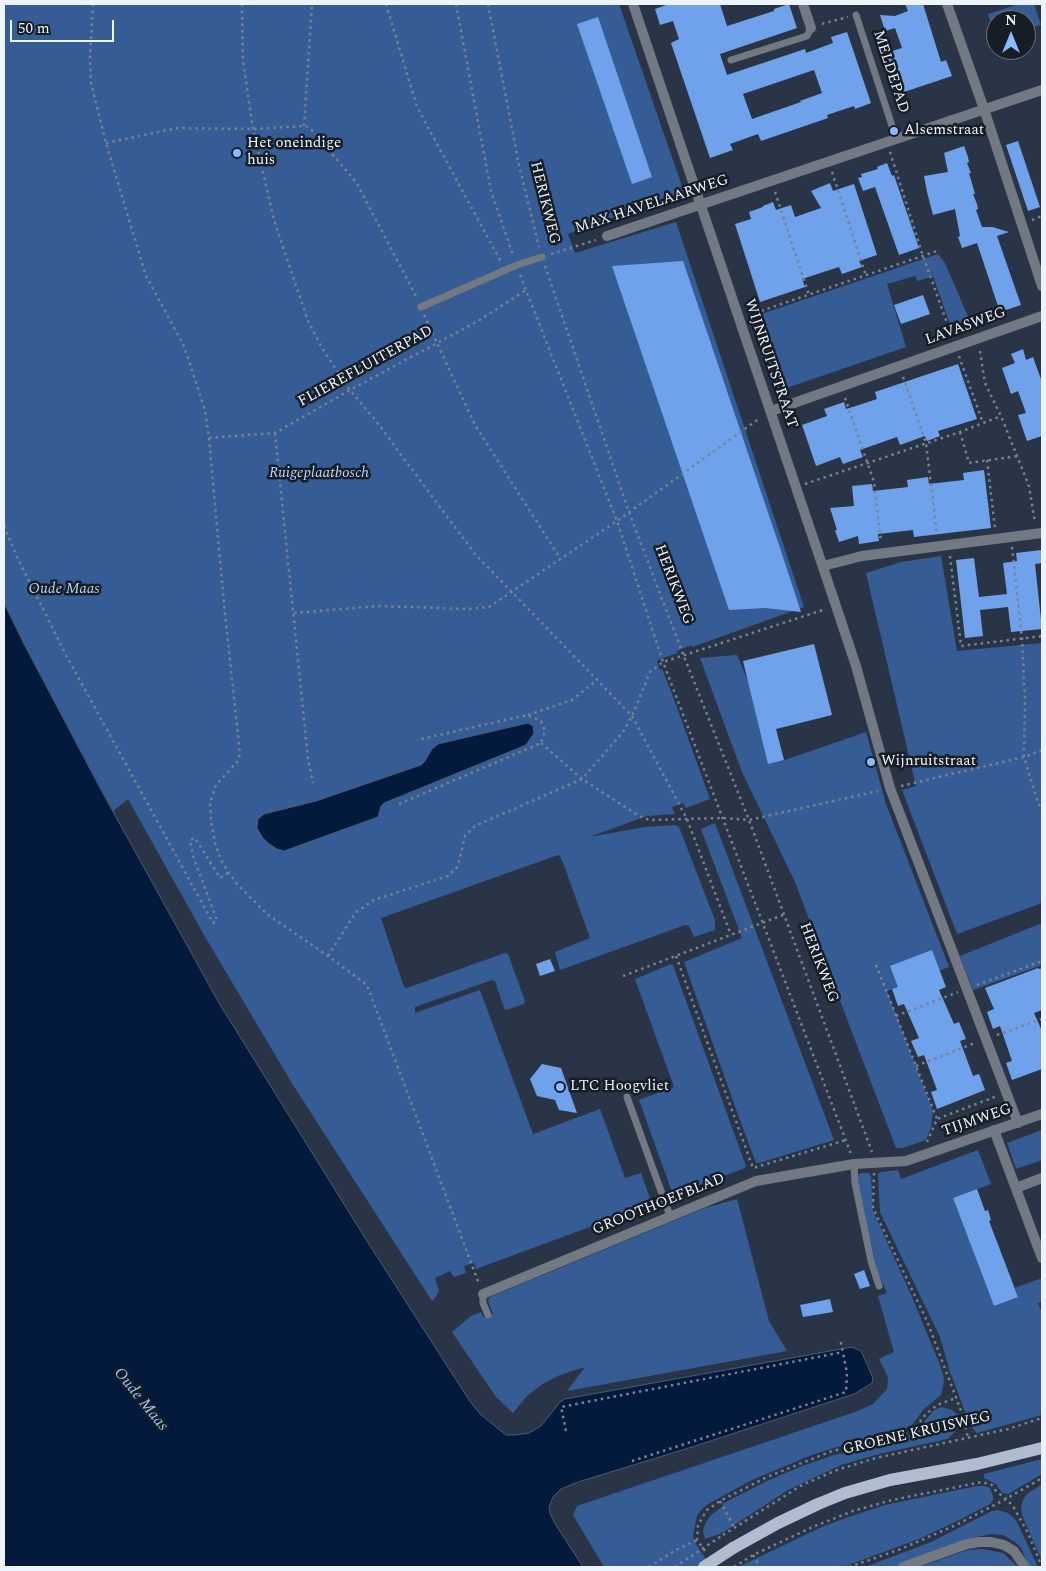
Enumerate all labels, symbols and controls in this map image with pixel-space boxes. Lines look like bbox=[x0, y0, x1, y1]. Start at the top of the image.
scale bar bbox=[12, 10, 116, 42]
north arrow bbox=[986, 10, 1036, 60]
text: N bbox=[1005, 10, 1017, 31]
text: 50 m bbox=[18, 17, 50, 40]
street label: MELDEPAD bbox=[868, 28, 912, 116]
place label: Alsemstraat bbox=[904, 122, 984, 140]
marker: Alsemstraat bbox=[888, 125, 900, 137]
place label: Het oneindige huis bbox=[247, 135, 341, 170]
marker: Het oneindige huis bbox=[231, 147, 243, 159]
street label: HERIKWEG bbox=[525, 160, 563, 246]
street label: MAX HAVELAARWEG bbox=[573, 172, 731, 238]
street label: WIJNRUITSTRAAT bbox=[739, 297, 801, 431]
street label: LAVASWEG bbox=[923, 304, 1009, 350]
street label: FLIEREFLUITERPAD bbox=[296, 322, 436, 412]
park label: Ruigeplaatbosch bbox=[269, 465, 369, 483]
street label: HERIKWEG bbox=[650, 542, 696, 628]
park label: Oude Maas bbox=[28, 581, 100, 599]
place label: Wijnruitstraat bbox=[881, 753, 976, 771]
marker: Wijnruitstraat bbox=[865, 756, 877, 768]
street label: HERIKWEG bbox=[795, 920, 841, 1006]
place label: LTC Hoogvliet bbox=[570, 1078, 669, 1096]
marker: LTC Hoogvliet bbox=[554, 1081, 566, 1093]
street label: TIJMWEG bbox=[940, 1101, 1014, 1141]
street label: GROOTHOEFBLAD bbox=[590, 1170, 728, 1240]
water label: Oude Maas bbox=[109, 1364, 171, 1436]
street label: GROENE KRUISWEG bbox=[841, 1408, 993, 1460]

